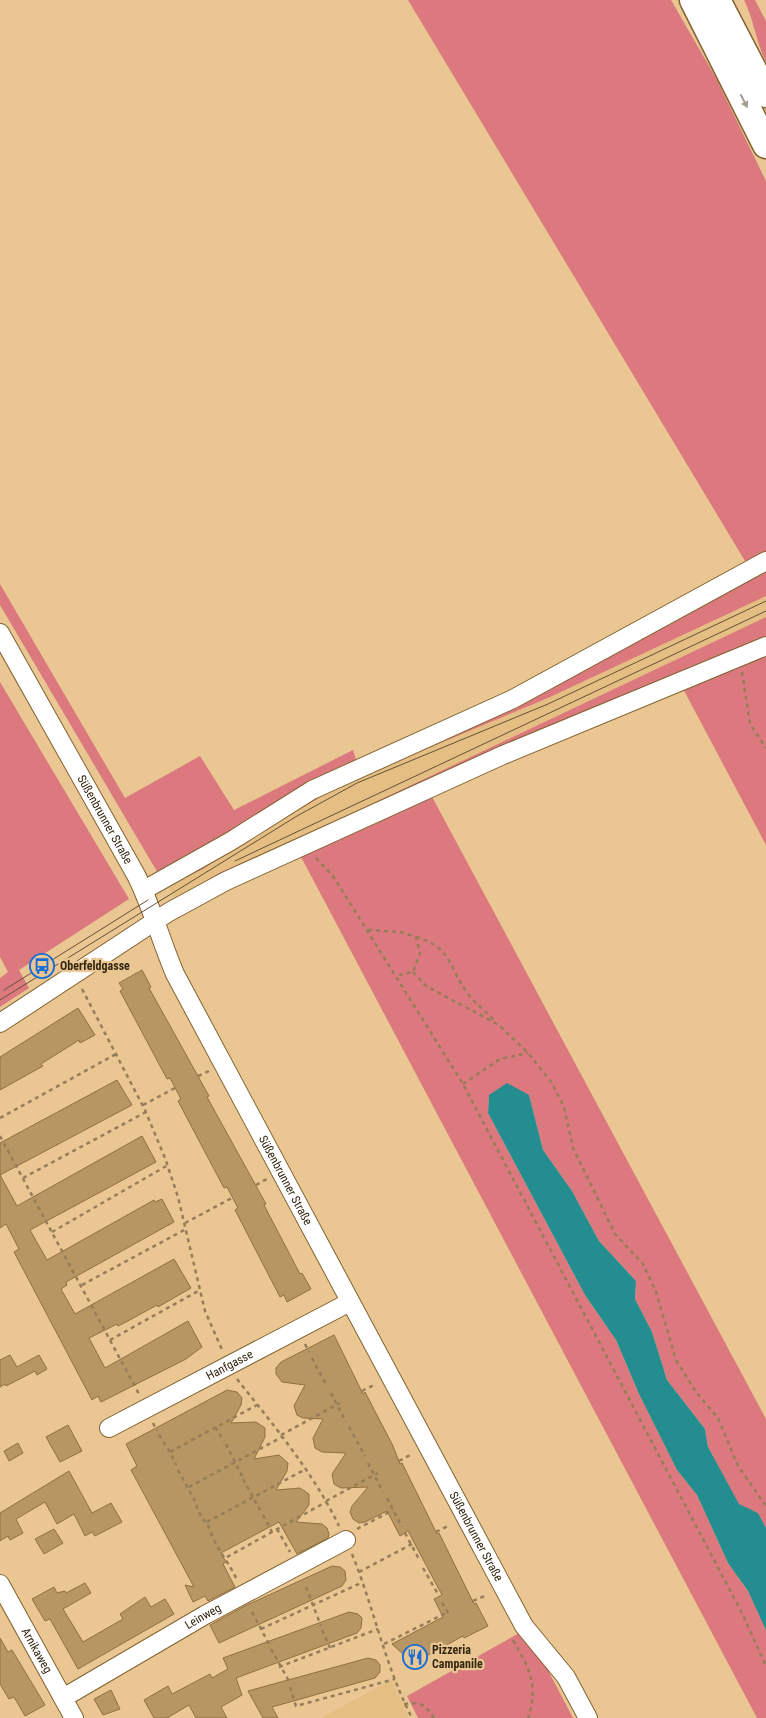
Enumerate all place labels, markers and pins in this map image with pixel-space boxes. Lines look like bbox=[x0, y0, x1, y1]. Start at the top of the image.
bus stop icon: Oberfeldgasse bbox=[29, 953, 55, 979]
place label: Oberfeldgasse bbox=[60, 959, 130, 973]
place label: Pizzeria Campanile bbox=[432, 1643, 483, 1671]
restaurant icon: Pizzeria Campanile bbox=[402, 1644, 428, 1670]

